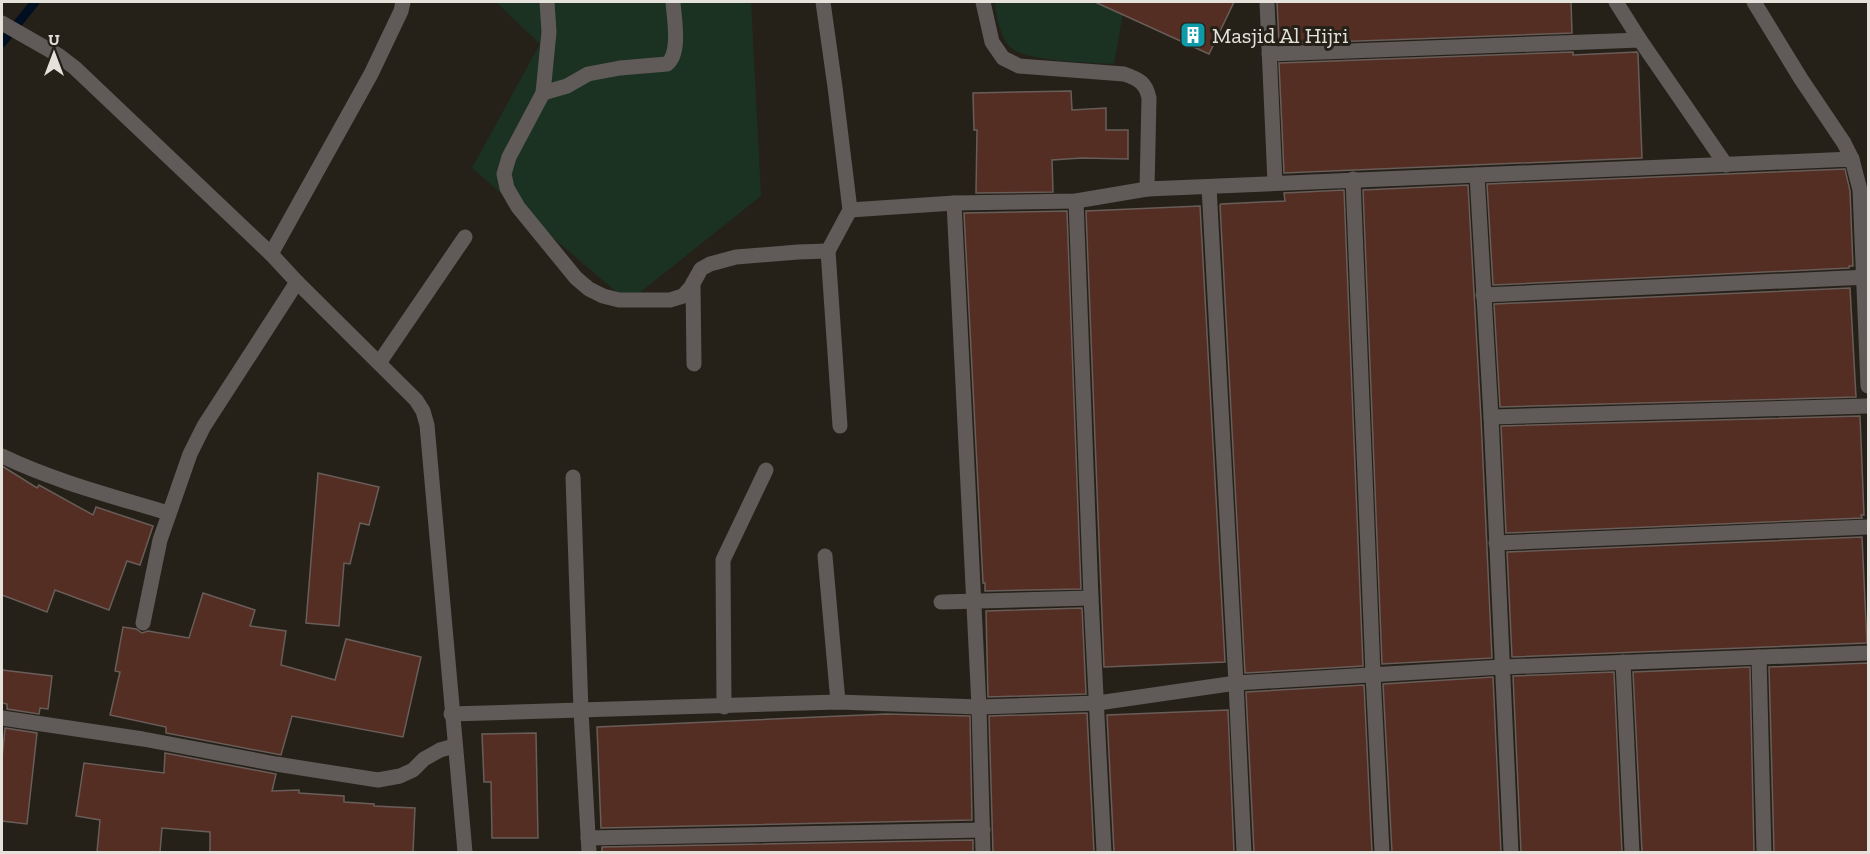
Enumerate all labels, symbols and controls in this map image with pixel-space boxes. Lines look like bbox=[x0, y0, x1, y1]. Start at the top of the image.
building icon: Masjid Al Hijri bbox=[1178, 20, 1208, 50]
place label: Masjid Al Hijri bbox=[1212, 22, 1348, 49]
north arrow bbox=[24, 24, 84, 84]
text: U bbox=[48, 30, 60, 49]

